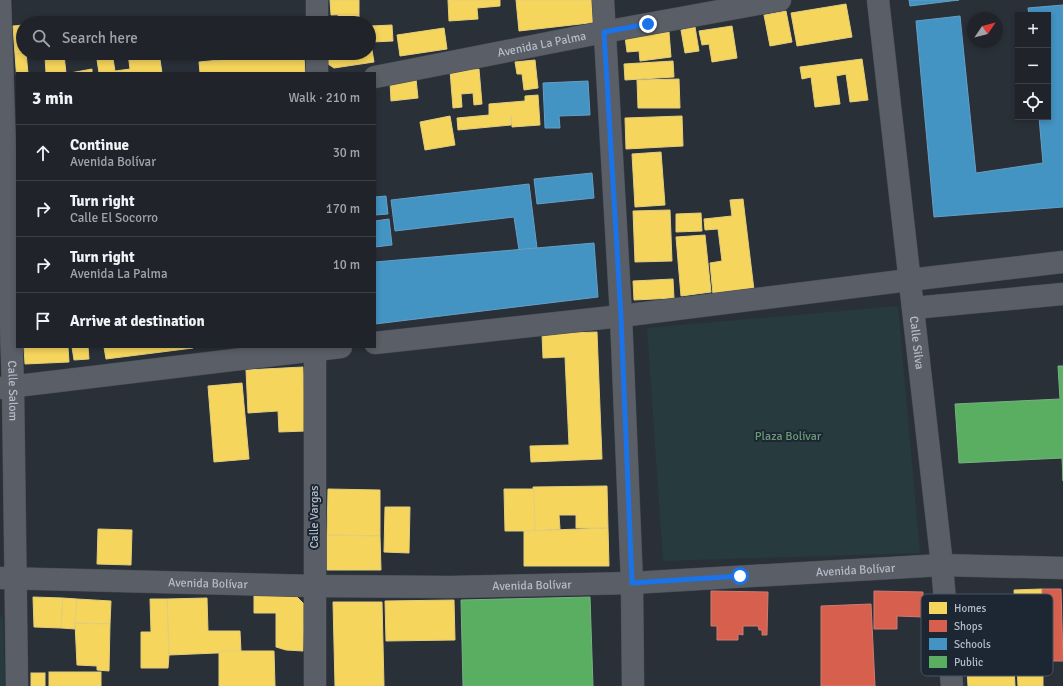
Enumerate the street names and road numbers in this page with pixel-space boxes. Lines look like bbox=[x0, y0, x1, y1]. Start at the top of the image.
street label: Avenida La Palma bbox=[496, 29, 588, 61]
street label: Calle Silva bbox=[906, 315, 927, 370]
street label: Calle Salom bbox=[4, 360, 20, 421]
street label: Calle Vargas bbox=[307, 485, 322, 549]
street label: Avenida Bolívar bbox=[815, 561, 896, 580]
street label: Avenida Bolívar bbox=[168, 575, 248, 592]
street label: Avenida Bolívar bbox=[492, 577, 572, 594]

